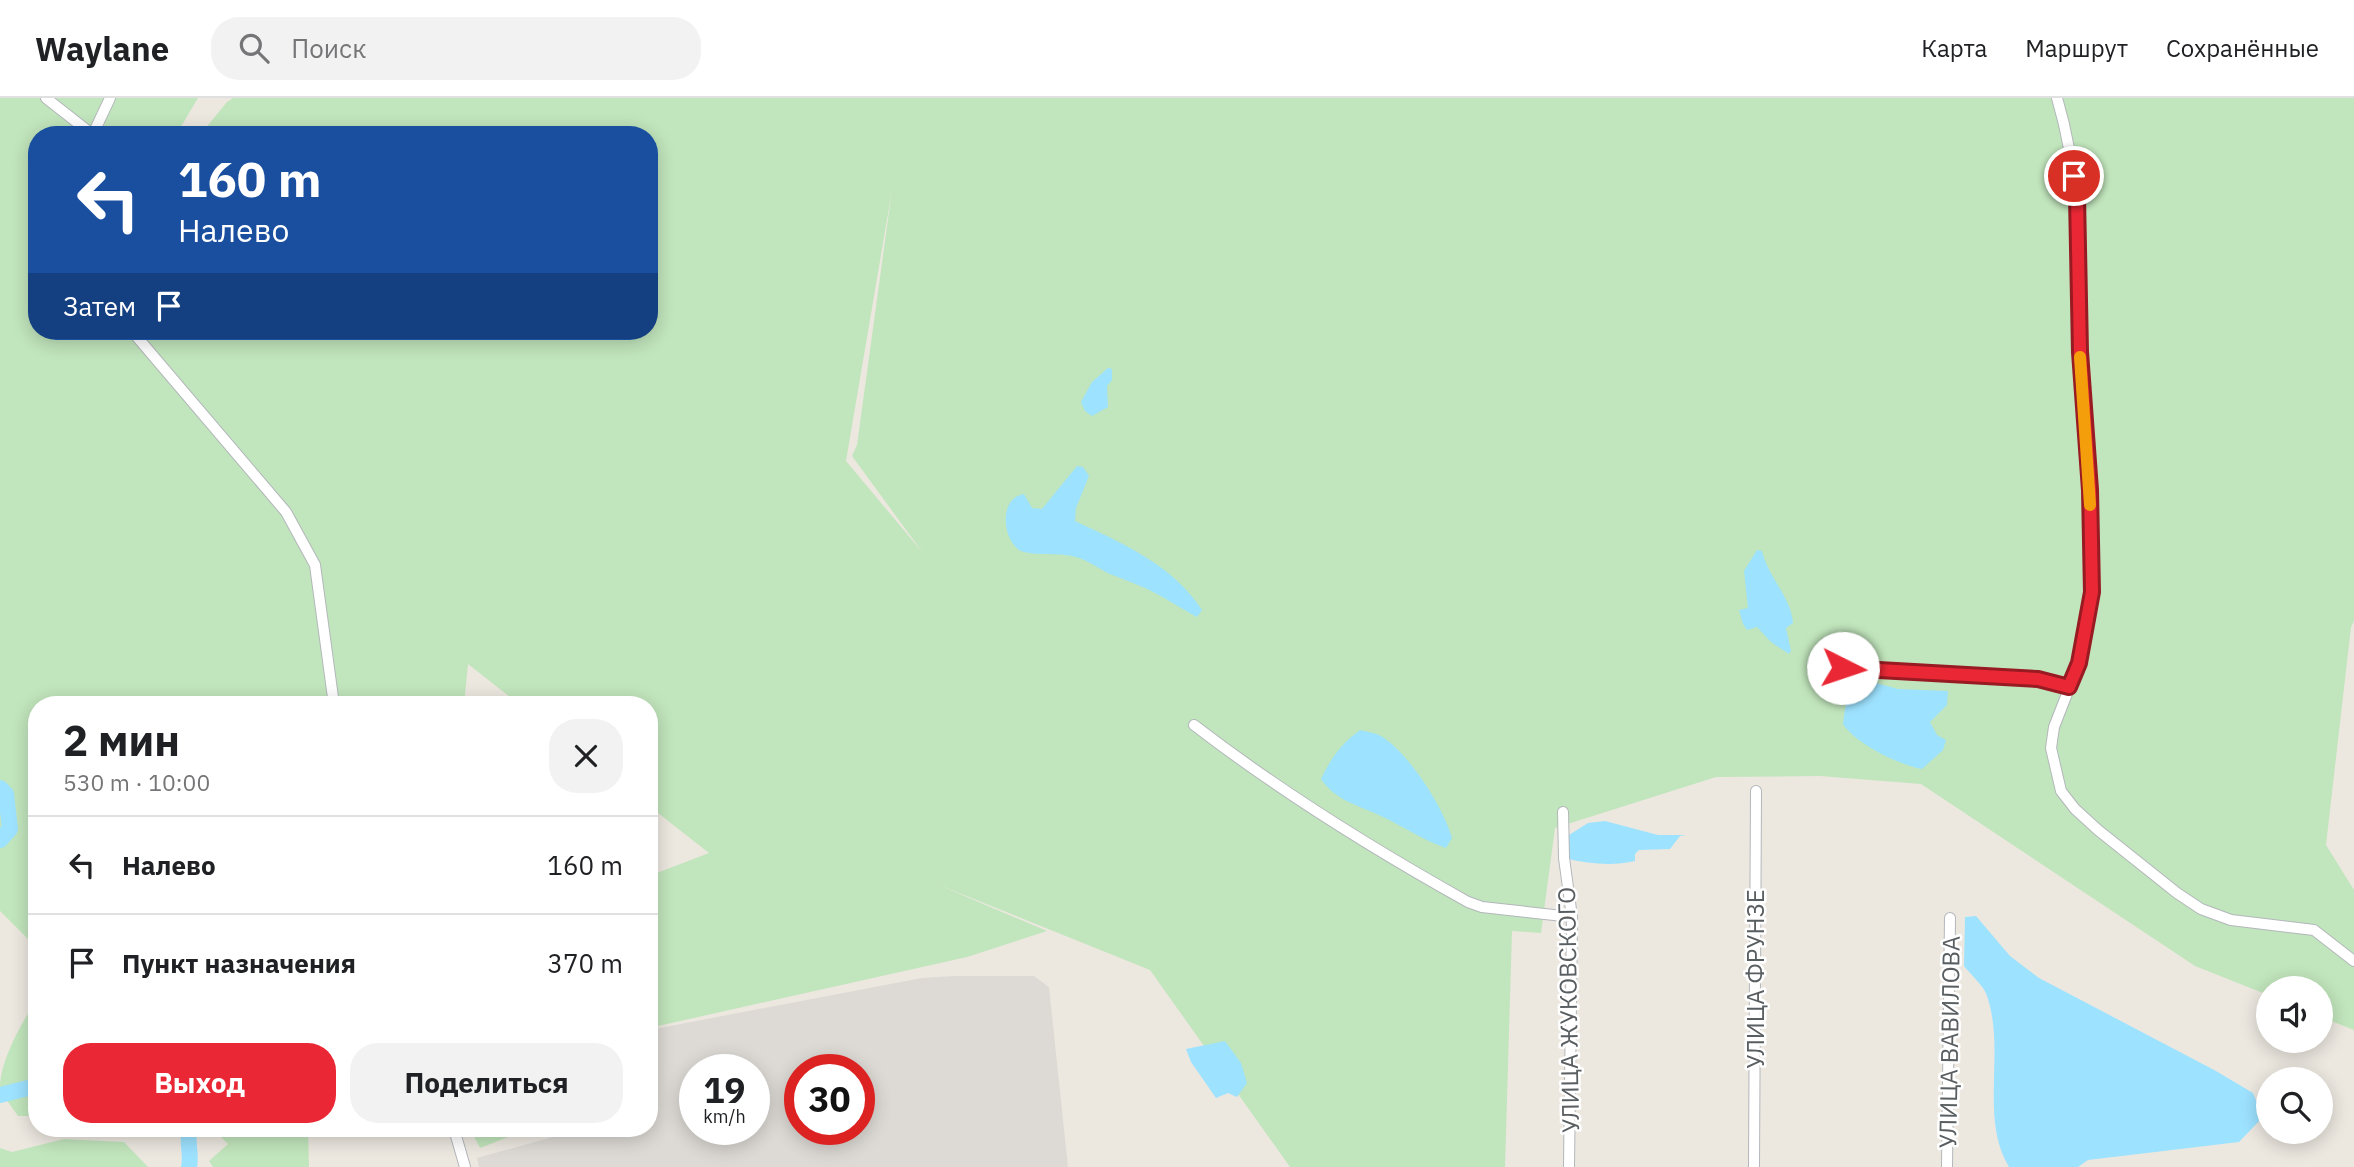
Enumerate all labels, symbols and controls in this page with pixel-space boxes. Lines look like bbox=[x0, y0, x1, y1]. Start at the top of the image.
search box bbox=[211, 17, 701, 80]
text: Waylane bbox=[35, 27, 169, 70]
icon: search bbox=[235, 29, 273, 67]
text: Поиск bbox=[291, 31, 366, 65]
text: Карта bbox=[1921, 32, 1987, 64]
text: Маршрут bbox=[2025, 32, 2128, 64]
text: Сохранённые bbox=[2166, 32, 2319, 64]
pin bbox=[2044, 146, 2104, 206]
text: 160 m bbox=[178, 147, 322, 210]
icon: left bbox=[63, 154, 154, 245]
icon: arrive bbox=[2055, 157, 2093, 195]
text: Налево bbox=[178, 209, 289, 251]
icon: arrive bbox=[150, 287, 188, 325]
text: Затем bbox=[63, 289, 136, 323]
position arrow bbox=[1806, 631, 1880, 705]
text: 2 мин bbox=[63, 713, 180, 768]
button: close bbox=[549, 719, 623, 793]
text: 530 m · 10:00 bbox=[63, 767, 210, 797]
icon: left bbox=[63, 846, 101, 884]
text: Налево bbox=[122, 848, 216, 882]
text: 160 m bbox=[547, 848, 623, 882]
street label: УЛИЦА ЖУКОВСКОГО bbox=[1550, 887, 1586, 1133]
street label: УЛИЦА ФРУНЗЕ bbox=[1739, 889, 1771, 1069]
street label: УЛИЦА ВАВИЛОВА bbox=[1931, 935, 1967, 1149]
icon: arrive bbox=[63, 944, 101, 982]
text: Пункт назначения bbox=[122, 946, 356, 980]
text: 370 m bbox=[547, 946, 623, 980]
map controls bbox=[2256, 976, 2333, 1144]
button: sound bbox=[2256, 976, 2333, 1053]
button: Выход bbox=[63, 1043, 336, 1123]
button: Поделиться bbox=[350, 1043, 623, 1123]
speed limit sign: 30 bbox=[784, 1054, 875, 1145]
text: 19 bbox=[703, 1067, 746, 1113]
button: search bbox=[2256, 1067, 2333, 1144]
text: km/h bbox=[703, 1105, 746, 1128]

